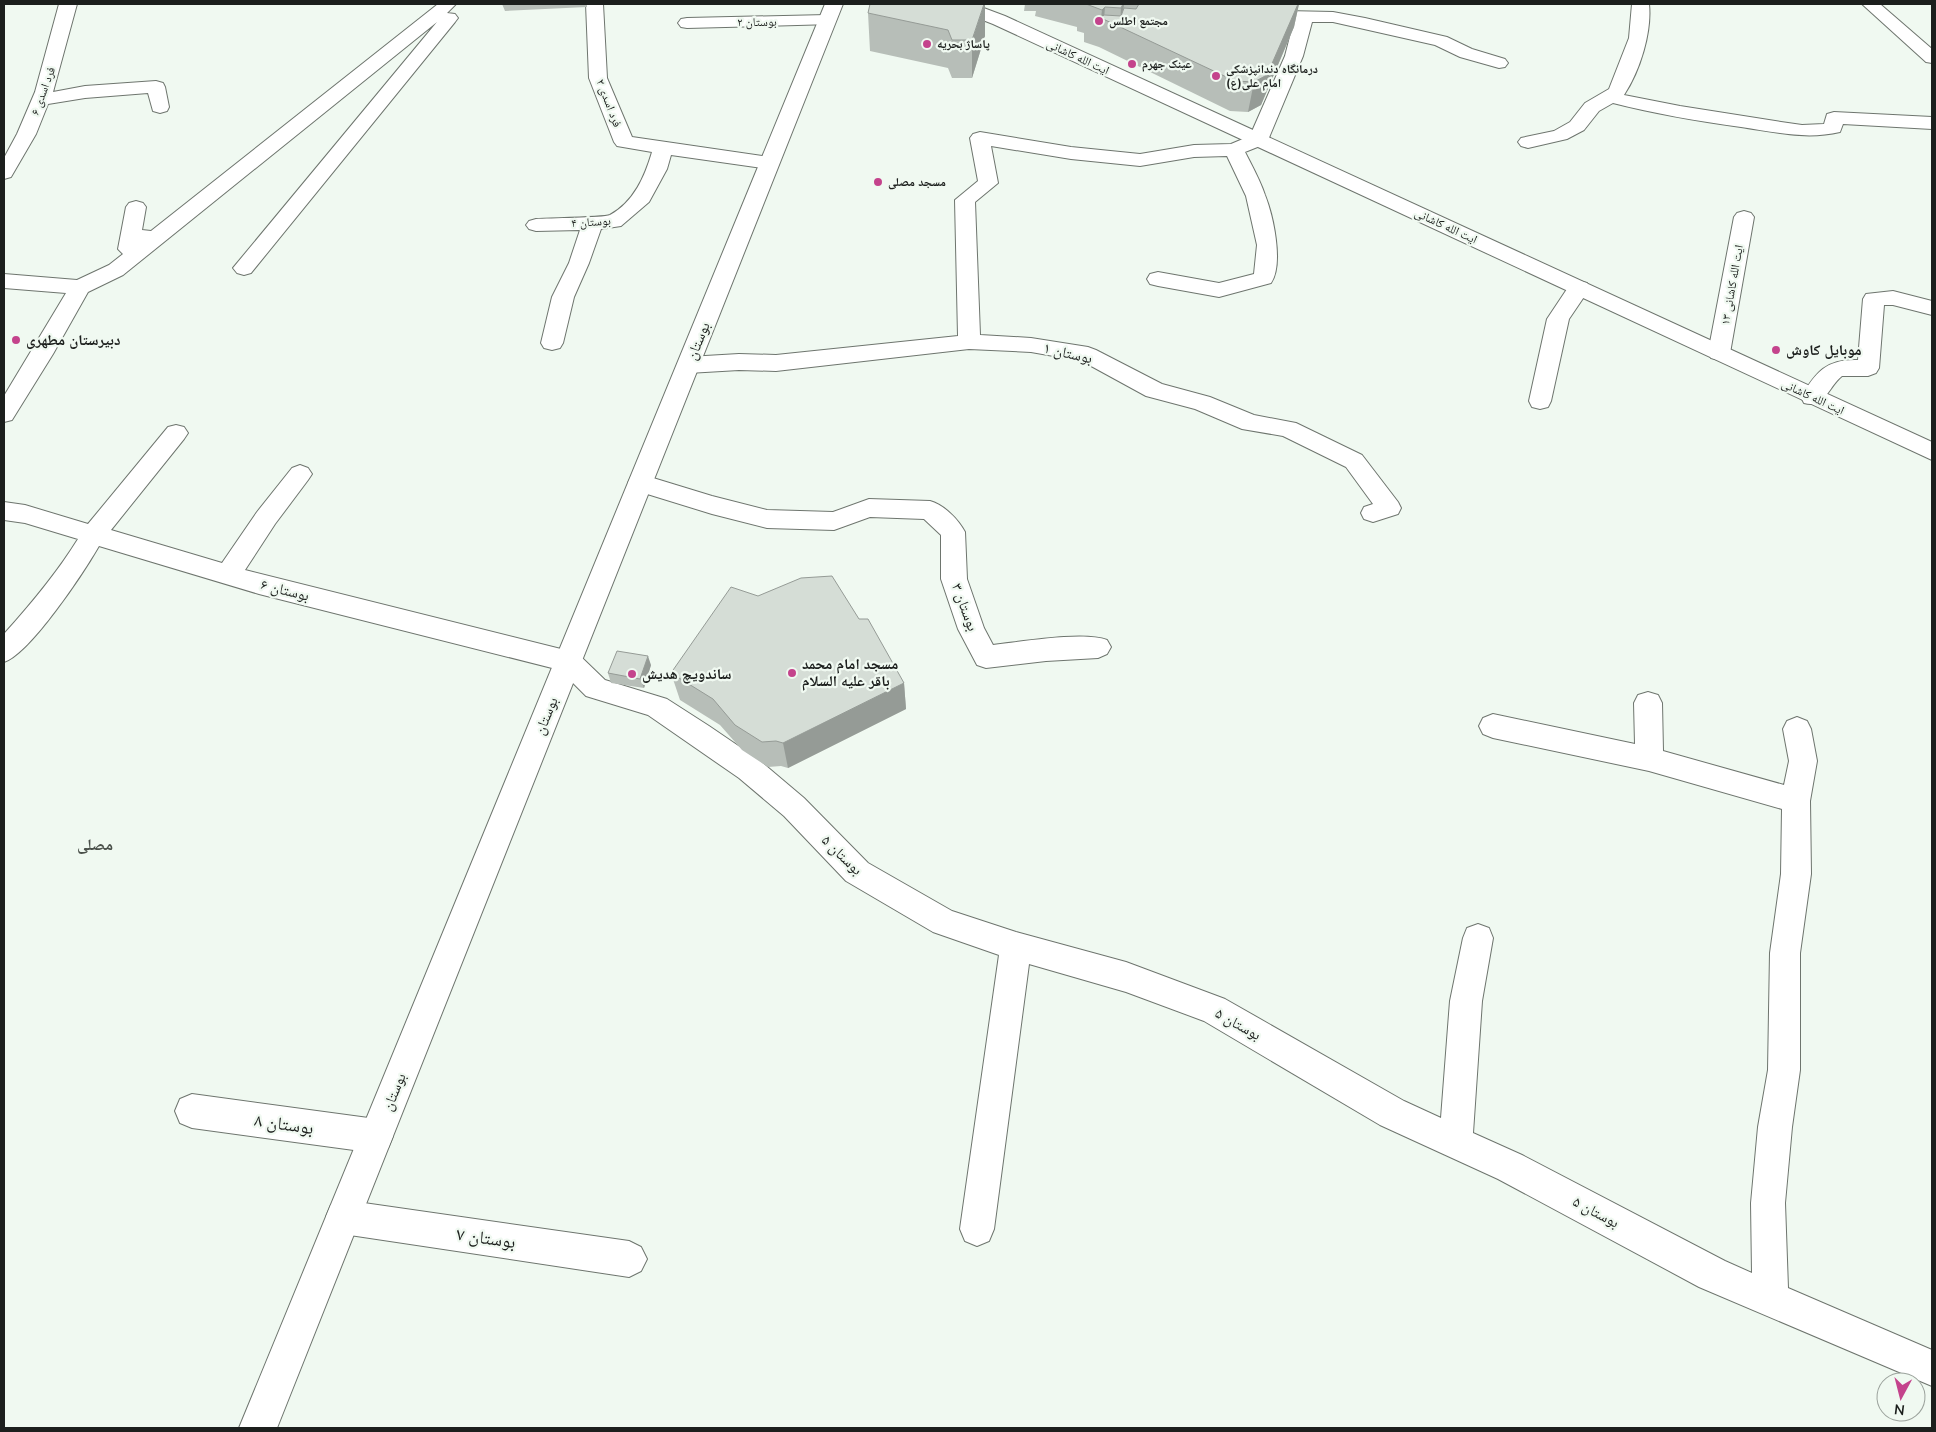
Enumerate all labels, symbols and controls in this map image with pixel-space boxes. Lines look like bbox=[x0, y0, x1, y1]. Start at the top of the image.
place label: مجتمع اطلس bbox=[1109, 13, 1168, 29]
street label: بوستان ۲ bbox=[737, 14, 777, 30]
marker: مجتمع اطلس bbox=[1093, 15, 1105, 27]
place label: پاساژ بحریه bbox=[937, 36, 990, 52]
street label: ایت الله کاشانی bbox=[1044, 36, 1112, 79]
marker: پاساژ بحریه bbox=[921, 38, 933, 50]
place label: عینک جهرم bbox=[1142, 56, 1192, 72]
marker: عینک جهرم bbox=[1126, 58, 1138, 70]
place label: درمانگاه دندانپزشکی امام علی(ع) bbox=[1226, 61, 1318, 91]
street label: فرد اسدی ۶ bbox=[27, 65, 59, 117]
marker: درمانگاه دندانپزشکی امام علی(ع) bbox=[1210, 70, 1222, 82]
street label: فرد اسدی ۲ bbox=[593, 77, 625, 129]
place label: مسجد مصلی bbox=[888, 174, 946, 190]
marker: مسجد مصلی bbox=[872, 176, 884, 188]
street label: ایت الله کاشانی bbox=[1412, 205, 1480, 248]
street label: بوستان ۴ bbox=[571, 213, 611, 231]
street label: ایت الله کاشانی ۱۳ bbox=[1717, 244, 1747, 326]
street label: بوستان bbox=[681, 319, 715, 363]
place label: دبیرستان مطهری bbox=[26, 330, 120, 350]
marker: دبیرستان مطهری bbox=[10, 334, 22, 346]
street label: بوستان ۱ bbox=[1042, 338, 1094, 368]
place label: موبایل کاوش bbox=[1786, 340, 1862, 360]
marker: موبایل کاوش bbox=[1770, 344, 1782, 356]
street label: ایت الله کاشانی bbox=[1779, 376, 1847, 419]
street label: بوستان ۶ bbox=[259, 574, 311, 606]
street label: بوستان ۳ bbox=[947, 580, 983, 634]
place label: مسجد امام محمد باقر علیه السلام bbox=[802, 654, 898, 691]
place label: ساندویچ هدیش bbox=[642, 664, 731, 684]
marker: مسجد امام محمد باقر علیه السلام bbox=[786, 667, 798, 679]
marker: ساندویچ هدیش bbox=[626, 668, 638, 680]
street label: بوستان bbox=[529, 694, 563, 738]
street label: بوستان ۵ bbox=[817, 831, 867, 879]
district label: مصلی bbox=[77, 834, 113, 856]
street label: بوستان ۵ bbox=[1211, 1003, 1265, 1045]
street label: بوستان bbox=[377, 1070, 411, 1114]
street label: بوستان ۸ bbox=[253, 1108, 315, 1140]
street label: بوستان ۵ bbox=[1569, 1192, 1623, 1232]
street label: بوستان ۷ bbox=[455, 1222, 517, 1254]
north arrow bbox=[1876, 1372, 1926, 1422]
text: N bbox=[1893, 1399, 1906, 1419]

